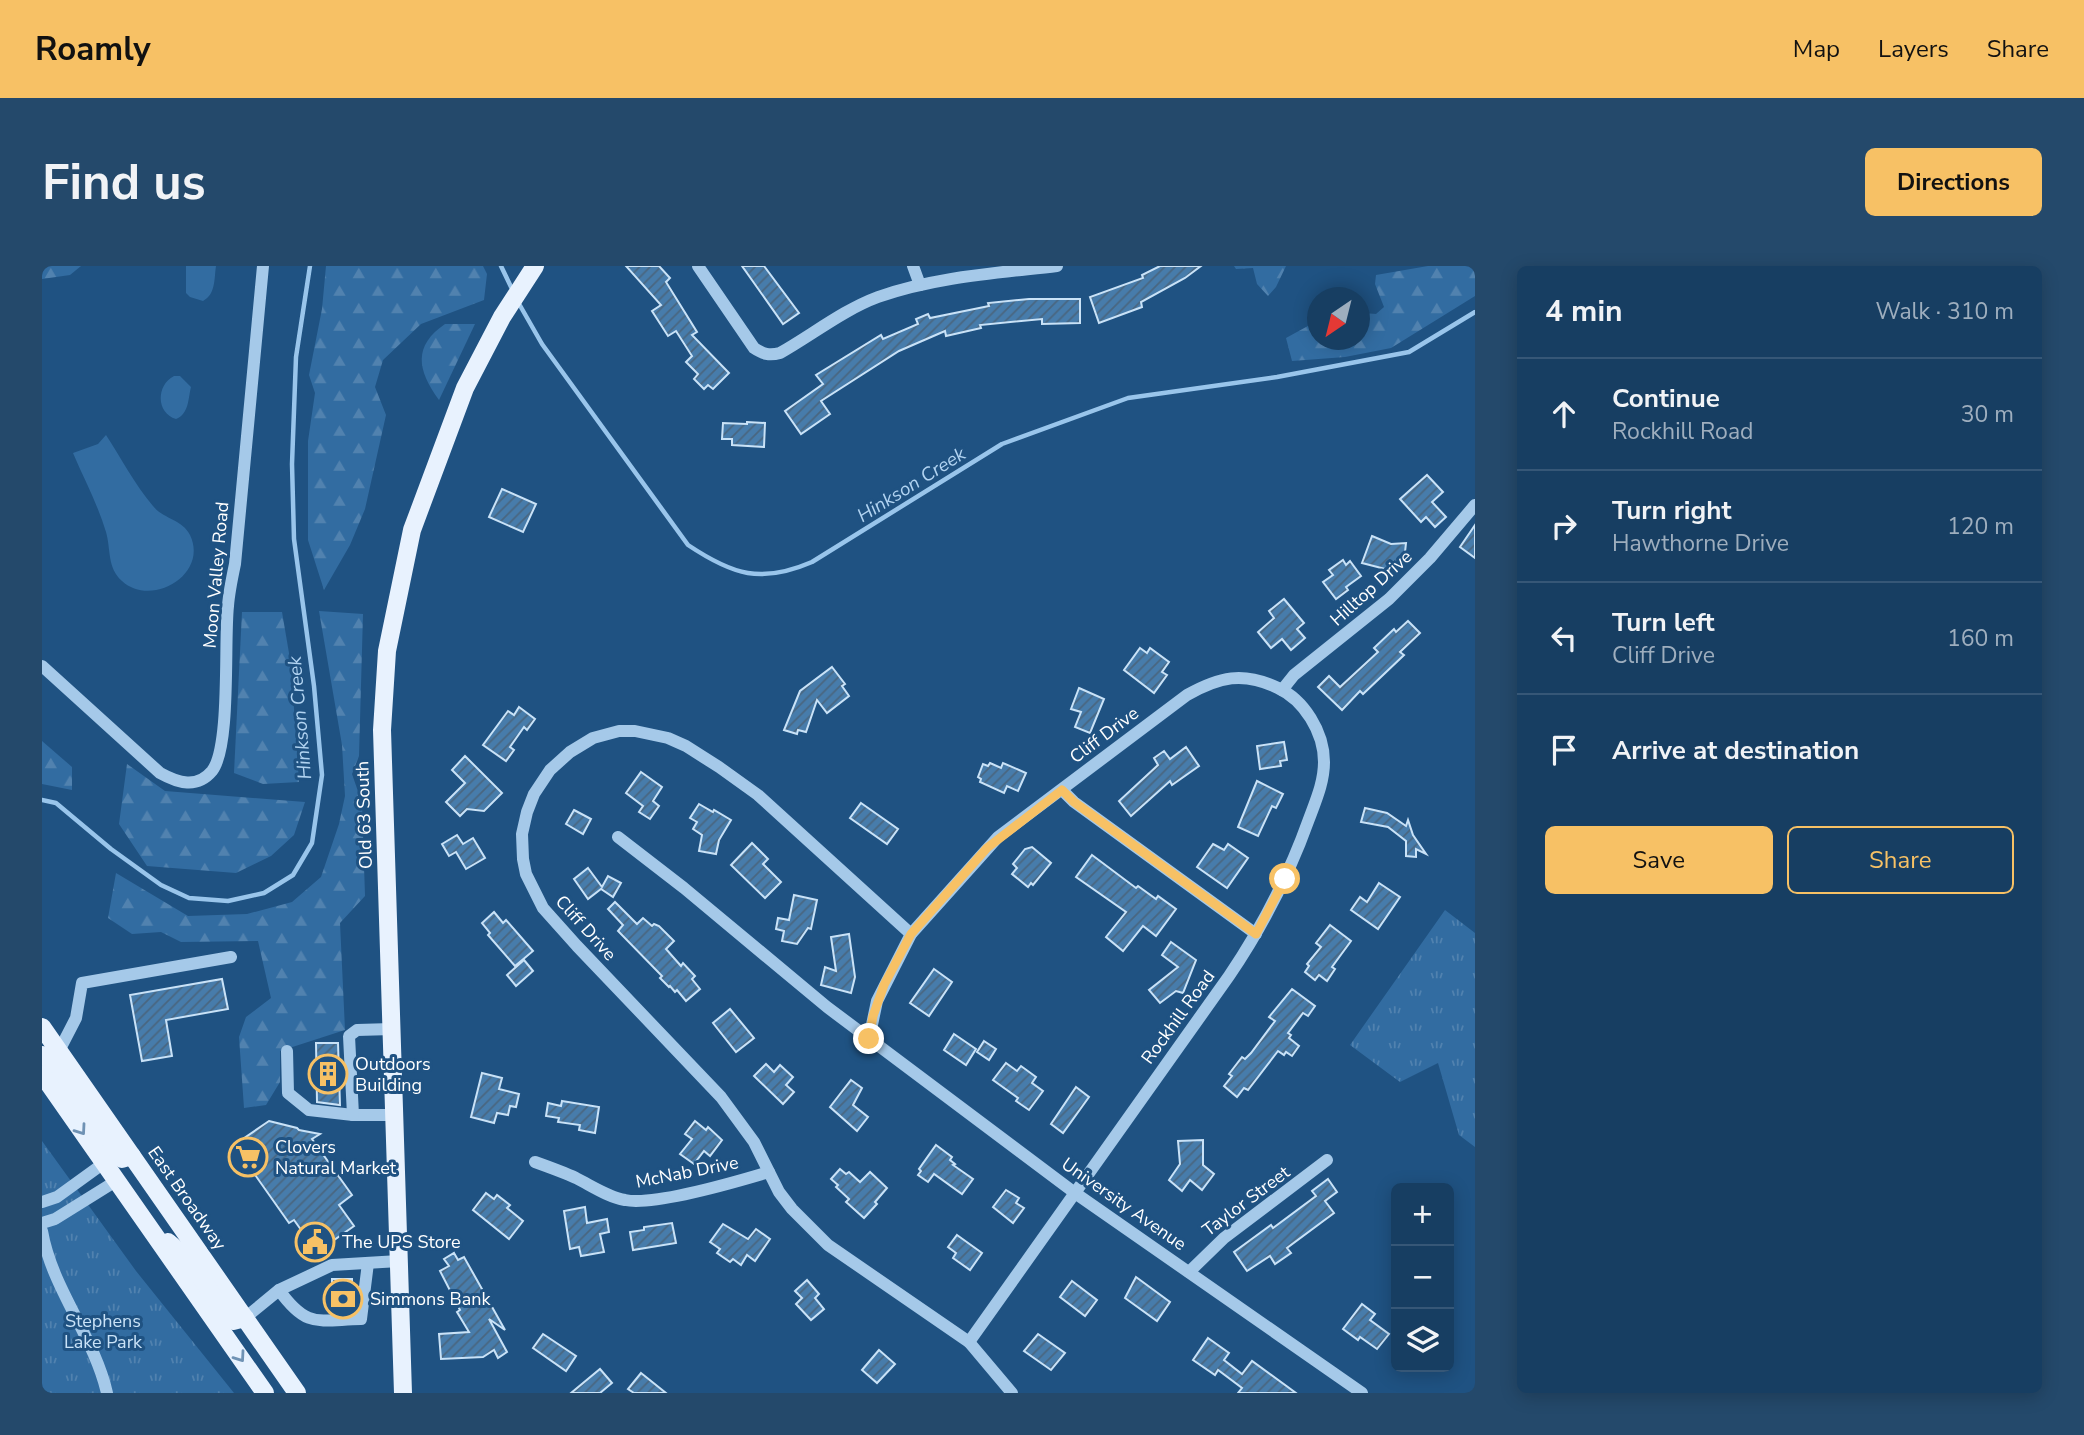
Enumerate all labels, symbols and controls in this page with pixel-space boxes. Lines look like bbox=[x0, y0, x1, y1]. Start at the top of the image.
text: Roamly bbox=[35, 27, 151, 72]
text: Map bbox=[1793, 33, 1840, 65]
text: Layers bbox=[1878, 33, 1949, 65]
text: Share bbox=[1987, 33, 2049, 65]
button: Directions bbox=[1865, 148, 2042, 216]
text: Find us bbox=[42, 149, 206, 216]
north arrow bbox=[1307, 287, 1370, 350]
text: 4 min bbox=[1545, 291, 1623, 332]
text: Walk · 310 m bbox=[1875, 296, 2014, 327]
text: Continue bbox=[1612, 381, 1720, 416]
icon: ahead bbox=[1545, 395, 1583, 433]
text: 30 m bbox=[1961, 399, 2014, 430]
text: Rockhill Road bbox=[1612, 416, 1754, 447]
water label: Hinkson Creek bbox=[852, 441, 971, 529]
text: Turn right bbox=[1612, 493, 1731, 528]
street label: Moon Valley Road bbox=[198, 501, 234, 649]
icon: right bbox=[1545, 507, 1583, 545]
text: 120 m bbox=[1947, 511, 2014, 542]
text: Hawthorne Drive bbox=[1612, 528, 1789, 559]
street label: Hilltop Drive bbox=[1325, 545, 1417, 631]
text: Turn left bbox=[1612, 605, 1715, 640]
icon: left bbox=[1545, 619, 1583, 657]
text: 160 m bbox=[1947, 623, 2014, 654]
text: Cliff Drive bbox=[1612, 640, 1715, 671]
water label: Hinkson Creek bbox=[282, 655, 318, 781]
street label: Cliff Drive bbox=[1065, 701, 1143, 769]
icon: arrive bbox=[1545, 731, 1583, 769]
text: Arrive at destination bbox=[1612, 733, 1859, 768]
street label: Old 63 South bbox=[350, 761, 378, 869]
button: Save bbox=[1545, 826, 1773, 894]
button: Share bbox=[1787, 826, 2014, 894]
route start bbox=[1269, 863, 1300, 894]
street label: Cliff Drive bbox=[550, 890, 622, 966]
street label: Rockhill Road bbox=[1136, 965, 1220, 1069]
route end bbox=[853, 1023, 884, 1054]
place label: Outdoors Building bbox=[355, 1052, 431, 1097]
building icon: Outdoors Building bbox=[307, 1053, 349, 1095]
one-way arrow bbox=[73, 1122, 85, 1135]
place label: Clovers Natural Market bbox=[275, 1135, 397, 1180]
supermarket icon: Clovers Natural Market bbox=[227, 1136, 269, 1178]
street label: East Broadway bbox=[142, 1141, 232, 1255]
street label: McNab Drive bbox=[633, 1150, 741, 1194]
street label: University Avenue bbox=[1057, 1152, 1191, 1256]
street label: Taylor Street bbox=[1197, 1160, 1295, 1242]
map controls bbox=[1391, 1183, 1454, 1372]
button: + bbox=[1391, 1183, 1454, 1246]
public building icon: The UPS Store bbox=[294, 1221, 336, 1263]
place label: The UPS Store bbox=[342, 1230, 461, 1254]
button: − bbox=[1391, 1246, 1454, 1309]
bank icon: Simmons Bank bbox=[322, 1278, 364, 1320]
place label: Simmons Bank bbox=[370, 1287, 492, 1311]
park label: Stephens Lake Park bbox=[64, 1309, 143, 1354]
button: layers bbox=[1391, 1309, 1454, 1372]
one-way arrow bbox=[232, 1349, 244, 1362]

